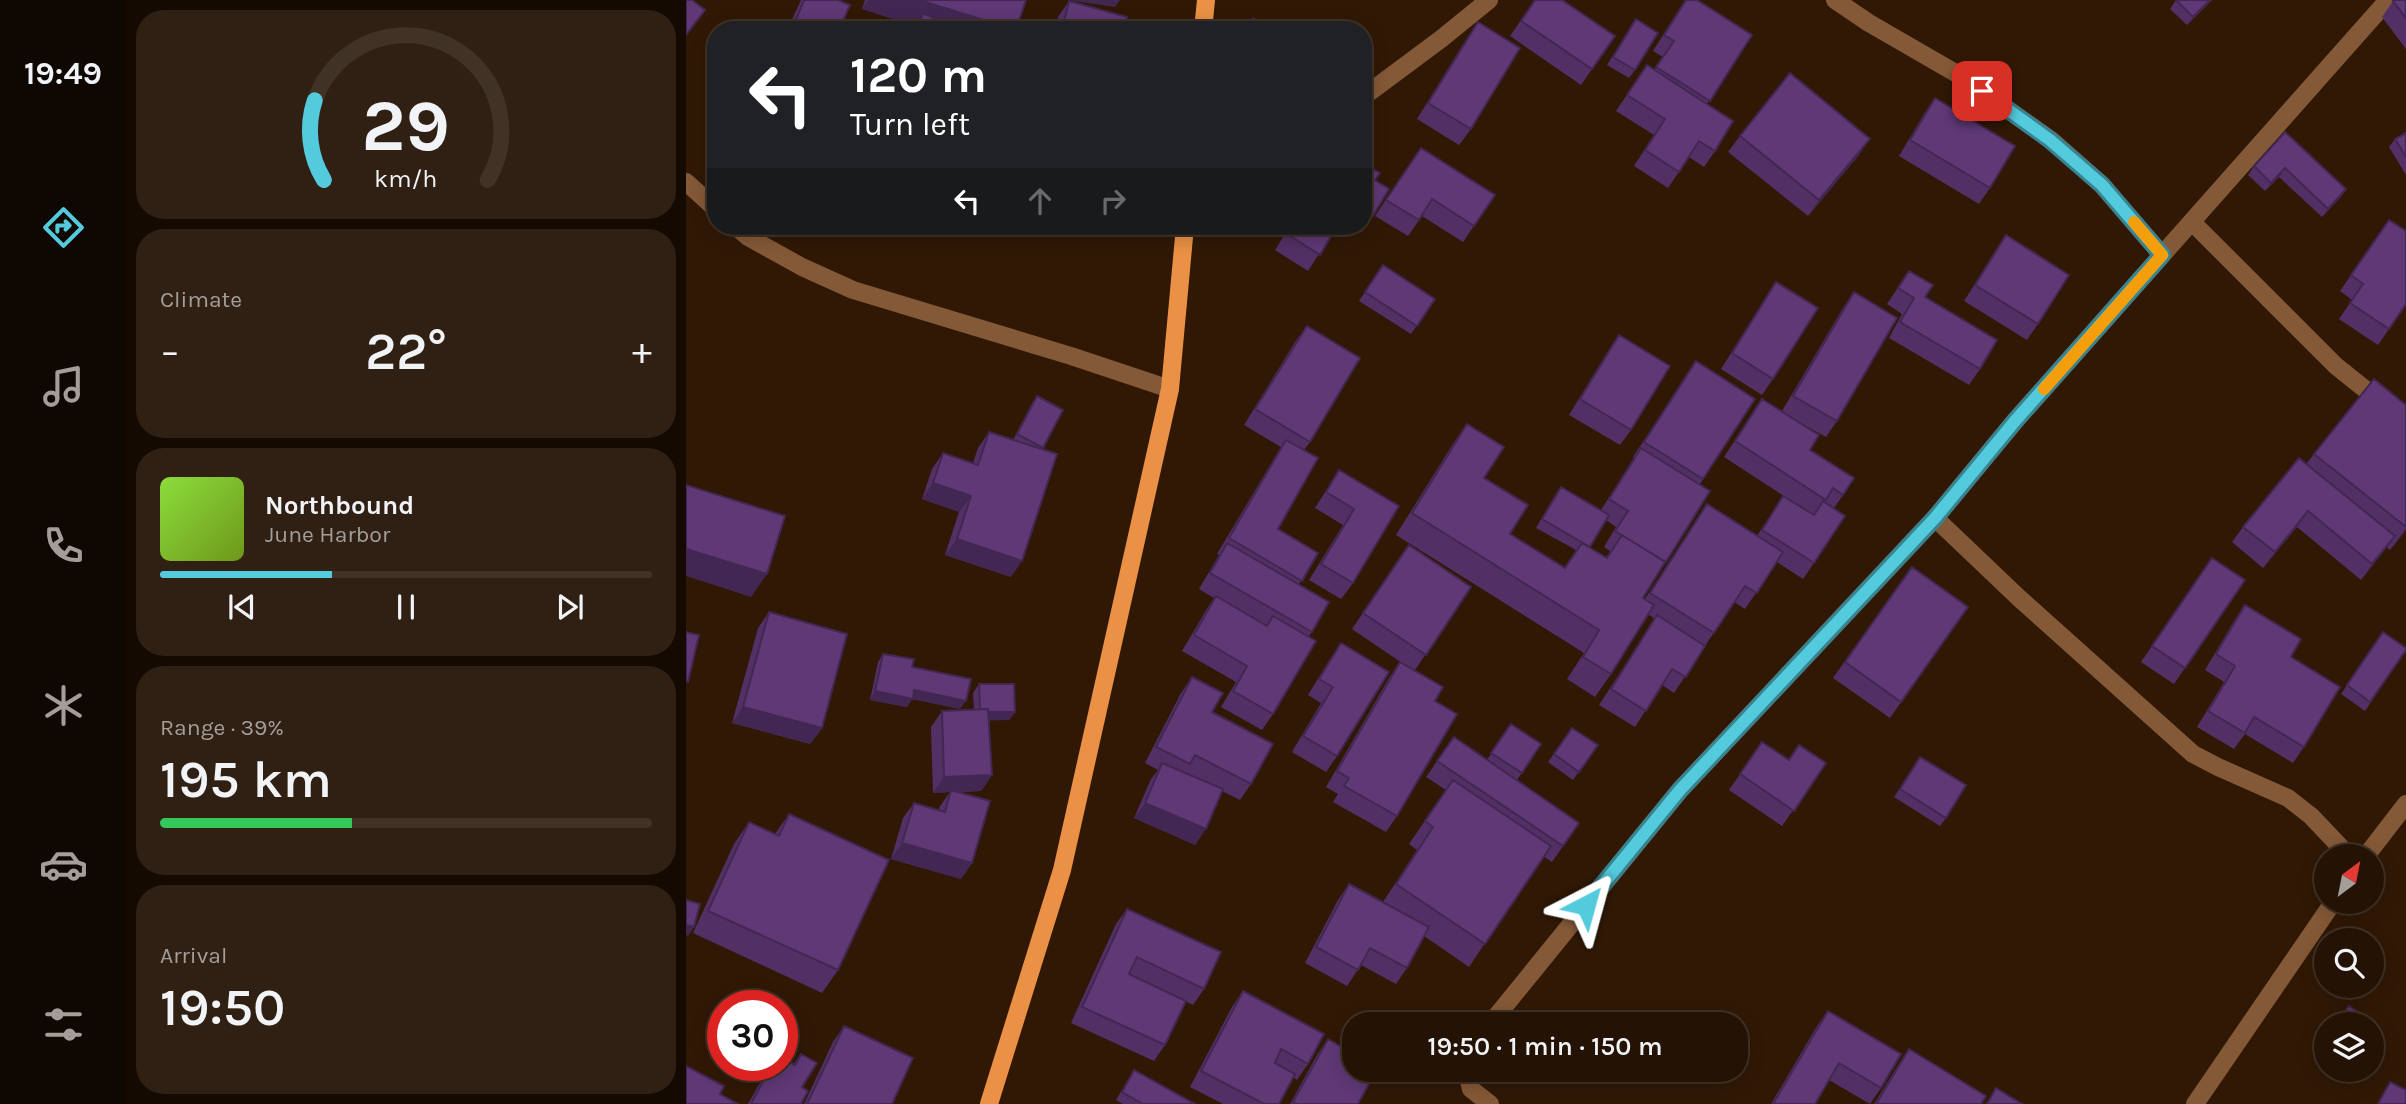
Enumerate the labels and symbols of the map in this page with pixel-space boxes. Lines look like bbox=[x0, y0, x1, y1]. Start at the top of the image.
pin bbox=[1952, 61, 2012, 121]
north arrow bbox=[2314, 844, 2384, 914]
position arrow bbox=[1549, 868, 1623, 942]
speed limit sign: 30 bbox=[707, 990, 798, 1081]

